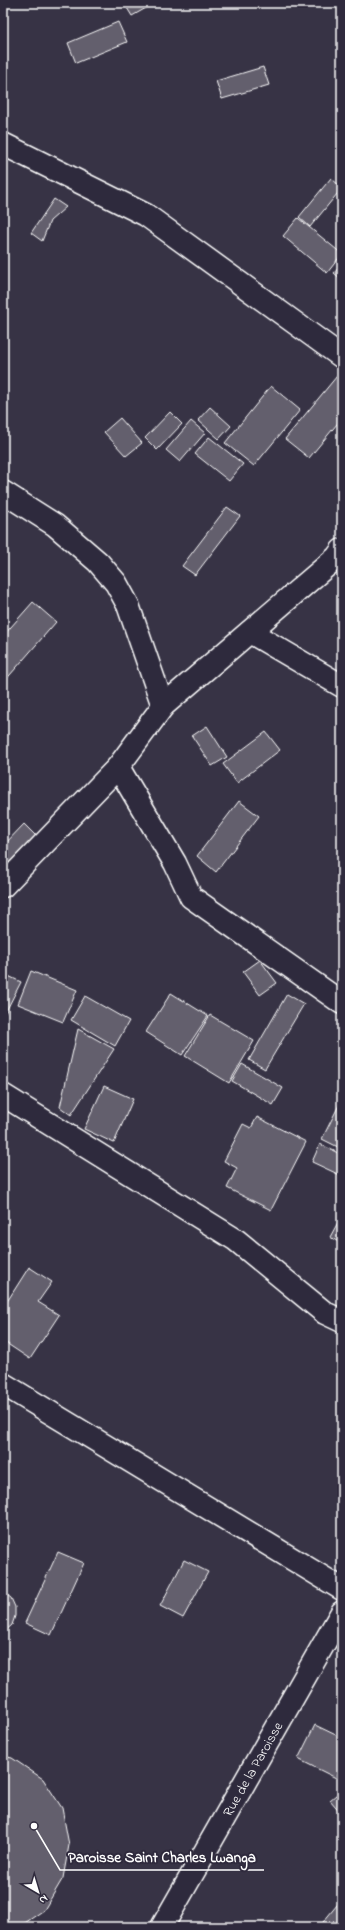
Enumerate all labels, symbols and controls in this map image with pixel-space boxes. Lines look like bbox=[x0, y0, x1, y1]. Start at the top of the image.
street label: Rue de la Paroisse bbox=[218, 1718, 289, 1821]
callout: Paroisse Saint Charles Lwanga bbox=[60, 1843, 264, 1870]
text: Paroisse Saint Charles Lwanga bbox=[68, 1847, 256, 1871]
north arrow bbox=[18, 1872, 58, 1912]
text: N bbox=[36, 1890, 51, 1908]

